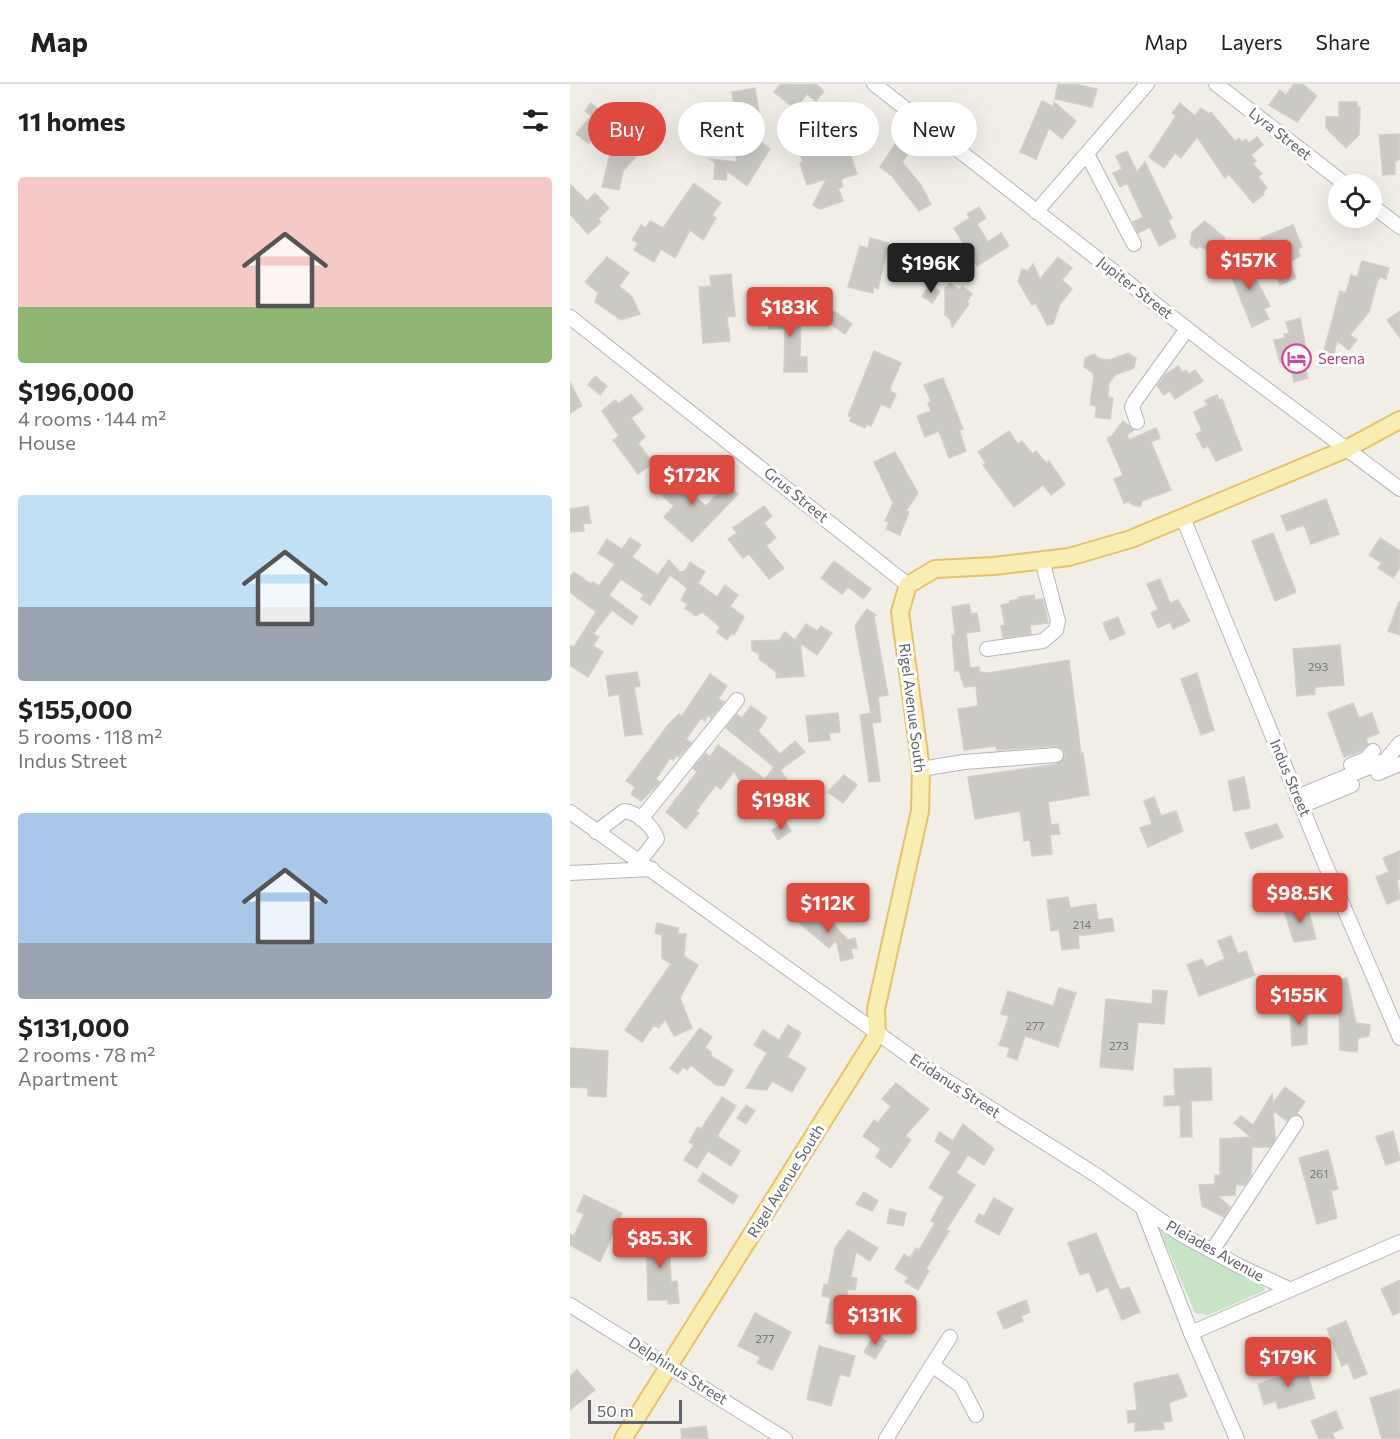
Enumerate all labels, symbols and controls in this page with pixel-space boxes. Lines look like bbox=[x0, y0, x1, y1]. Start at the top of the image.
text: Map bbox=[30, 24, 88, 58]
text: Map bbox=[1144, 29, 1188, 54]
text: Layers bbox=[1221, 29, 1283, 54]
text: Share bbox=[1316, 29, 1370, 54]
chip: Buy bbox=[588, 102, 666, 156]
chip: Rent bbox=[678, 102, 765, 156]
chip: Filters bbox=[777, 102, 879, 156]
chip: New bbox=[891, 102, 977, 156]
street label: Lyra Street bbox=[1246, 103, 1316, 163]
icon: filters bbox=[519, 104, 552, 137]
text: 11 homes bbox=[18, 105, 126, 136]
map controls bbox=[1328, 174, 1382, 228]
button: locate bbox=[1328, 174, 1382, 228]
icon: home bbox=[231, 216, 339, 324]
pin: $157K bbox=[1207, 240, 1291, 291]
pin: $196K bbox=[889, 243, 973, 294]
text: $157K bbox=[1220, 247, 1278, 271]
text: $196K bbox=[901, 250, 961, 274]
street label: Jupiter Street bbox=[1094, 252, 1177, 322]
pin: $183K bbox=[748, 287, 832, 338]
text: $183K bbox=[761, 294, 819, 318]
hotel icon: Serena bbox=[1281, 343, 1313, 375]
place label: Serena bbox=[1318, 349, 1365, 367]
text: $196,000 bbox=[18, 375, 134, 406]
text: 4 rooms · 144 m² bbox=[18, 406, 166, 430]
text: House bbox=[18, 430, 76, 454]
pin: $172K bbox=[650, 455, 734, 506]
text: $172K bbox=[664, 462, 720, 486]
street label: Grus Street bbox=[761, 463, 832, 526]
icon: home bbox=[231, 534, 339, 642]
street label: Rigel Avenue South bbox=[896, 642, 930, 774]
house number: 293 bbox=[1308, 659, 1329, 673]
text: $155,000 bbox=[18, 693, 133, 724]
text: 5 rooms · 118 m² bbox=[18, 724, 162, 748]
street label: Indus Street bbox=[1267, 736, 1315, 819]
text: Indus Street bbox=[18, 748, 127, 772]
pin: $198K bbox=[739, 780, 823, 831]
text: $198K bbox=[751, 787, 811, 811]
icon: home bbox=[231, 852, 339, 960]
pin: $98.5K bbox=[1251, 873, 1349, 924]
text: $98.5K bbox=[1267, 880, 1333, 904]
pin: $112K bbox=[786, 883, 870, 934]
text: $112K bbox=[801, 890, 855, 914]
house number: 214 bbox=[1073, 917, 1091, 931]
pin: $155K bbox=[1257, 975, 1341, 1026]
text: $155K bbox=[1270, 982, 1328, 1006]
text: $131,000 bbox=[18, 1011, 130, 1042]
house number: 277 bbox=[1025, 1018, 1045, 1032]
house number: 273 bbox=[1109, 1038, 1129, 1052]
text: 2 rooms · 78 m² bbox=[18, 1042, 155, 1066]
street label: Eridanus Street bbox=[907, 1049, 1004, 1121]
text: Apartment bbox=[18, 1066, 118, 1090]
street label: Rigel Avenue South bbox=[743, 1120, 827, 1240]
house number: 261 bbox=[1309, 1166, 1329, 1180]
street label: Pleiades Avenue bbox=[1163, 1216, 1268, 1284]
pin: $85.3K bbox=[611, 1218, 709, 1269]
text: $85.3K bbox=[627, 1225, 693, 1249]
pin: $131K bbox=[833, 1295, 917, 1346]
text: $131K bbox=[847, 1302, 903, 1326]
house number: 277 bbox=[755, 1331, 775, 1345]
street label: Delphinus Street bbox=[626, 1333, 731, 1408]
pin: $179K bbox=[1246, 1337, 1330, 1388]
text: $179K bbox=[1259, 1344, 1317, 1368]
scale bar bbox=[588, 1397, 682, 1424]
text: 50 m bbox=[597, 1401, 634, 1420]

